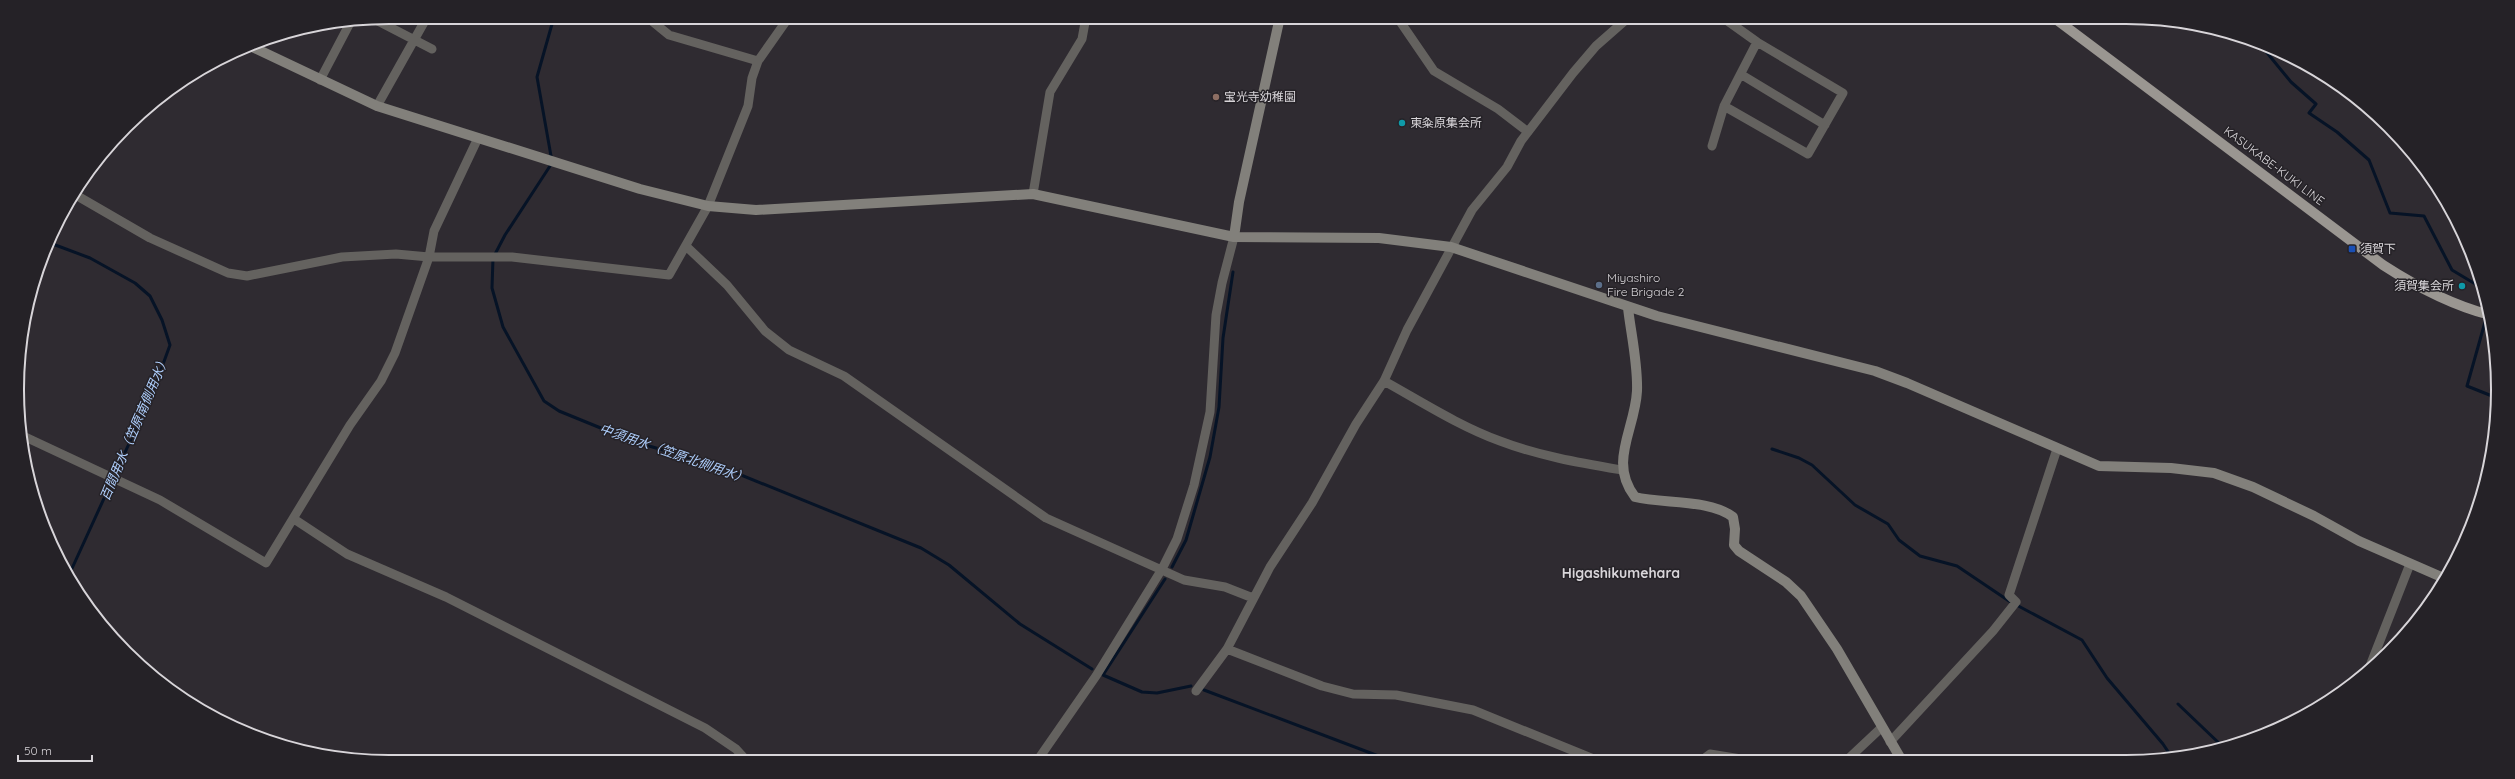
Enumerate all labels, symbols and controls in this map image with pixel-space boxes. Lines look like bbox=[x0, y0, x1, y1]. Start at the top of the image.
place label: 宝光寺幼稚園 bbox=[1224, 89, 1296, 104]
marker: 宝光寺幼稚園 bbox=[1211, 92, 1221, 102]
place label: 東粂原集会所 bbox=[1410, 115, 1482, 130]
marker: 東粂原集会所 bbox=[1397, 118, 1407, 128]
street label: KASUKABE-KUKI LINE bbox=[2221, 123, 2328, 208]
place label: 須賀下 bbox=[2360, 241, 2396, 256]
marker: 須賀下 bbox=[2347, 244, 2357, 254]
place label: Miyashiro Fire Brigade 2 bbox=[1607, 270, 1685, 299]
place label: 須賀集会所 bbox=[2394, 278, 2454, 293]
marker: Miyashiro Fire Brigade 2 bbox=[1594, 280, 1604, 290]
marker: 須賀集会所 bbox=[2457, 281, 2467, 291]
water label: 百間用水（笠原南側用水） bbox=[96, 353, 172, 503]
water label: 中須用水（笠原北側用水） bbox=[598, 420, 750, 486]
district label: Higashikumehara bbox=[1562, 564, 1680, 582]
scale bar bbox=[18, 737, 92, 763]
text: 50 m bbox=[24, 743, 52, 758]

